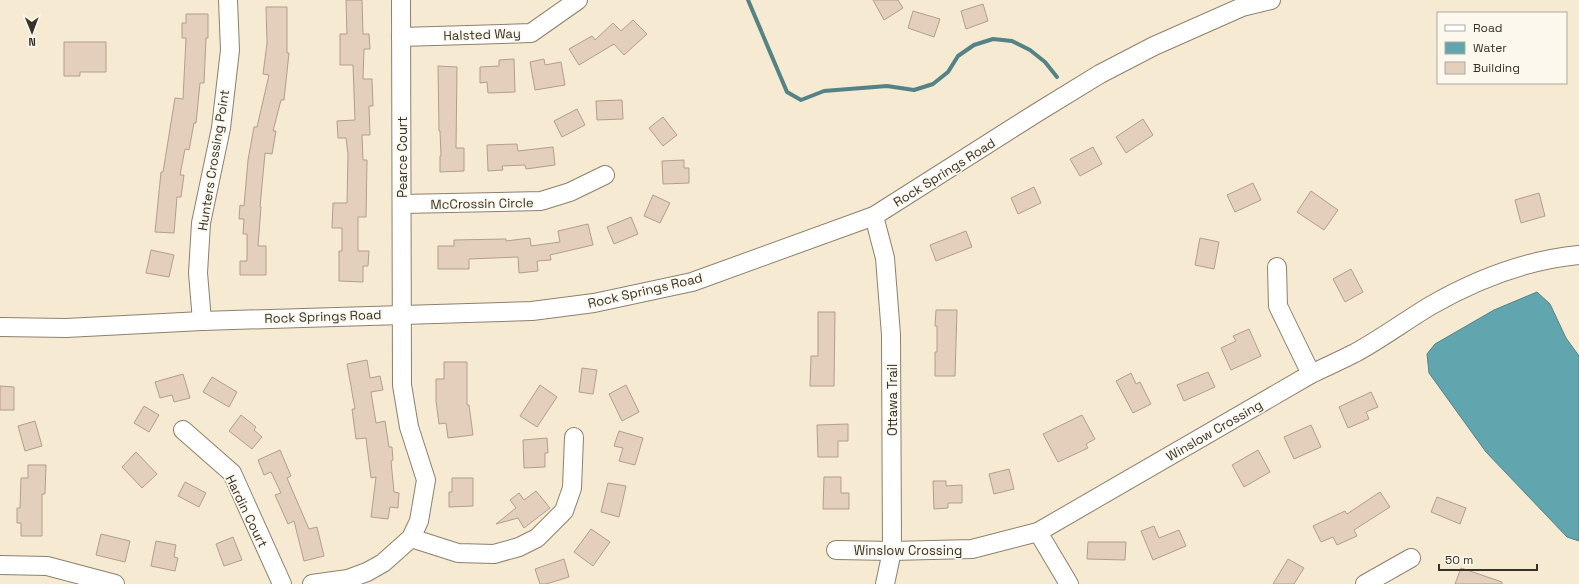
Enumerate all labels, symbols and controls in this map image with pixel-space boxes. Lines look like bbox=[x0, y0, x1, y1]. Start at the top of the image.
north arrow bbox=[12, 12, 52, 52]
legend bbox=[1437, 12, 1567, 84]
text: Road bbox=[1473, 20, 1502, 36]
street label: Halsted Way bbox=[443, 25, 521, 44]
text: N bbox=[28, 35, 36, 49]
text: Water bbox=[1473, 40, 1507, 56]
text: Building bbox=[1473, 60, 1520, 76]
street label: Hunters Crossing Point bbox=[194, 88, 233, 232]
street label: Pearce Court bbox=[394, 116, 411, 198]
street label: Rock Springs Road bbox=[890, 134, 998, 211]
street label: McCrossin Circle bbox=[430, 194, 534, 213]
street label: Rock Springs Road bbox=[586, 269, 704, 312]
street label: Rock Springs Road bbox=[264, 306, 382, 327]
street label: Ottawa Trail bbox=[884, 364, 901, 436]
street label: Winslow Crossing bbox=[1163, 396, 1265, 465]
street label: Hardin Court bbox=[222, 472, 271, 550]
street label: Winslow Crossing bbox=[854, 542, 962, 559]
scale bar bbox=[1439, 546, 1537, 572]
text: 50 m bbox=[1445, 552, 1473, 568]

